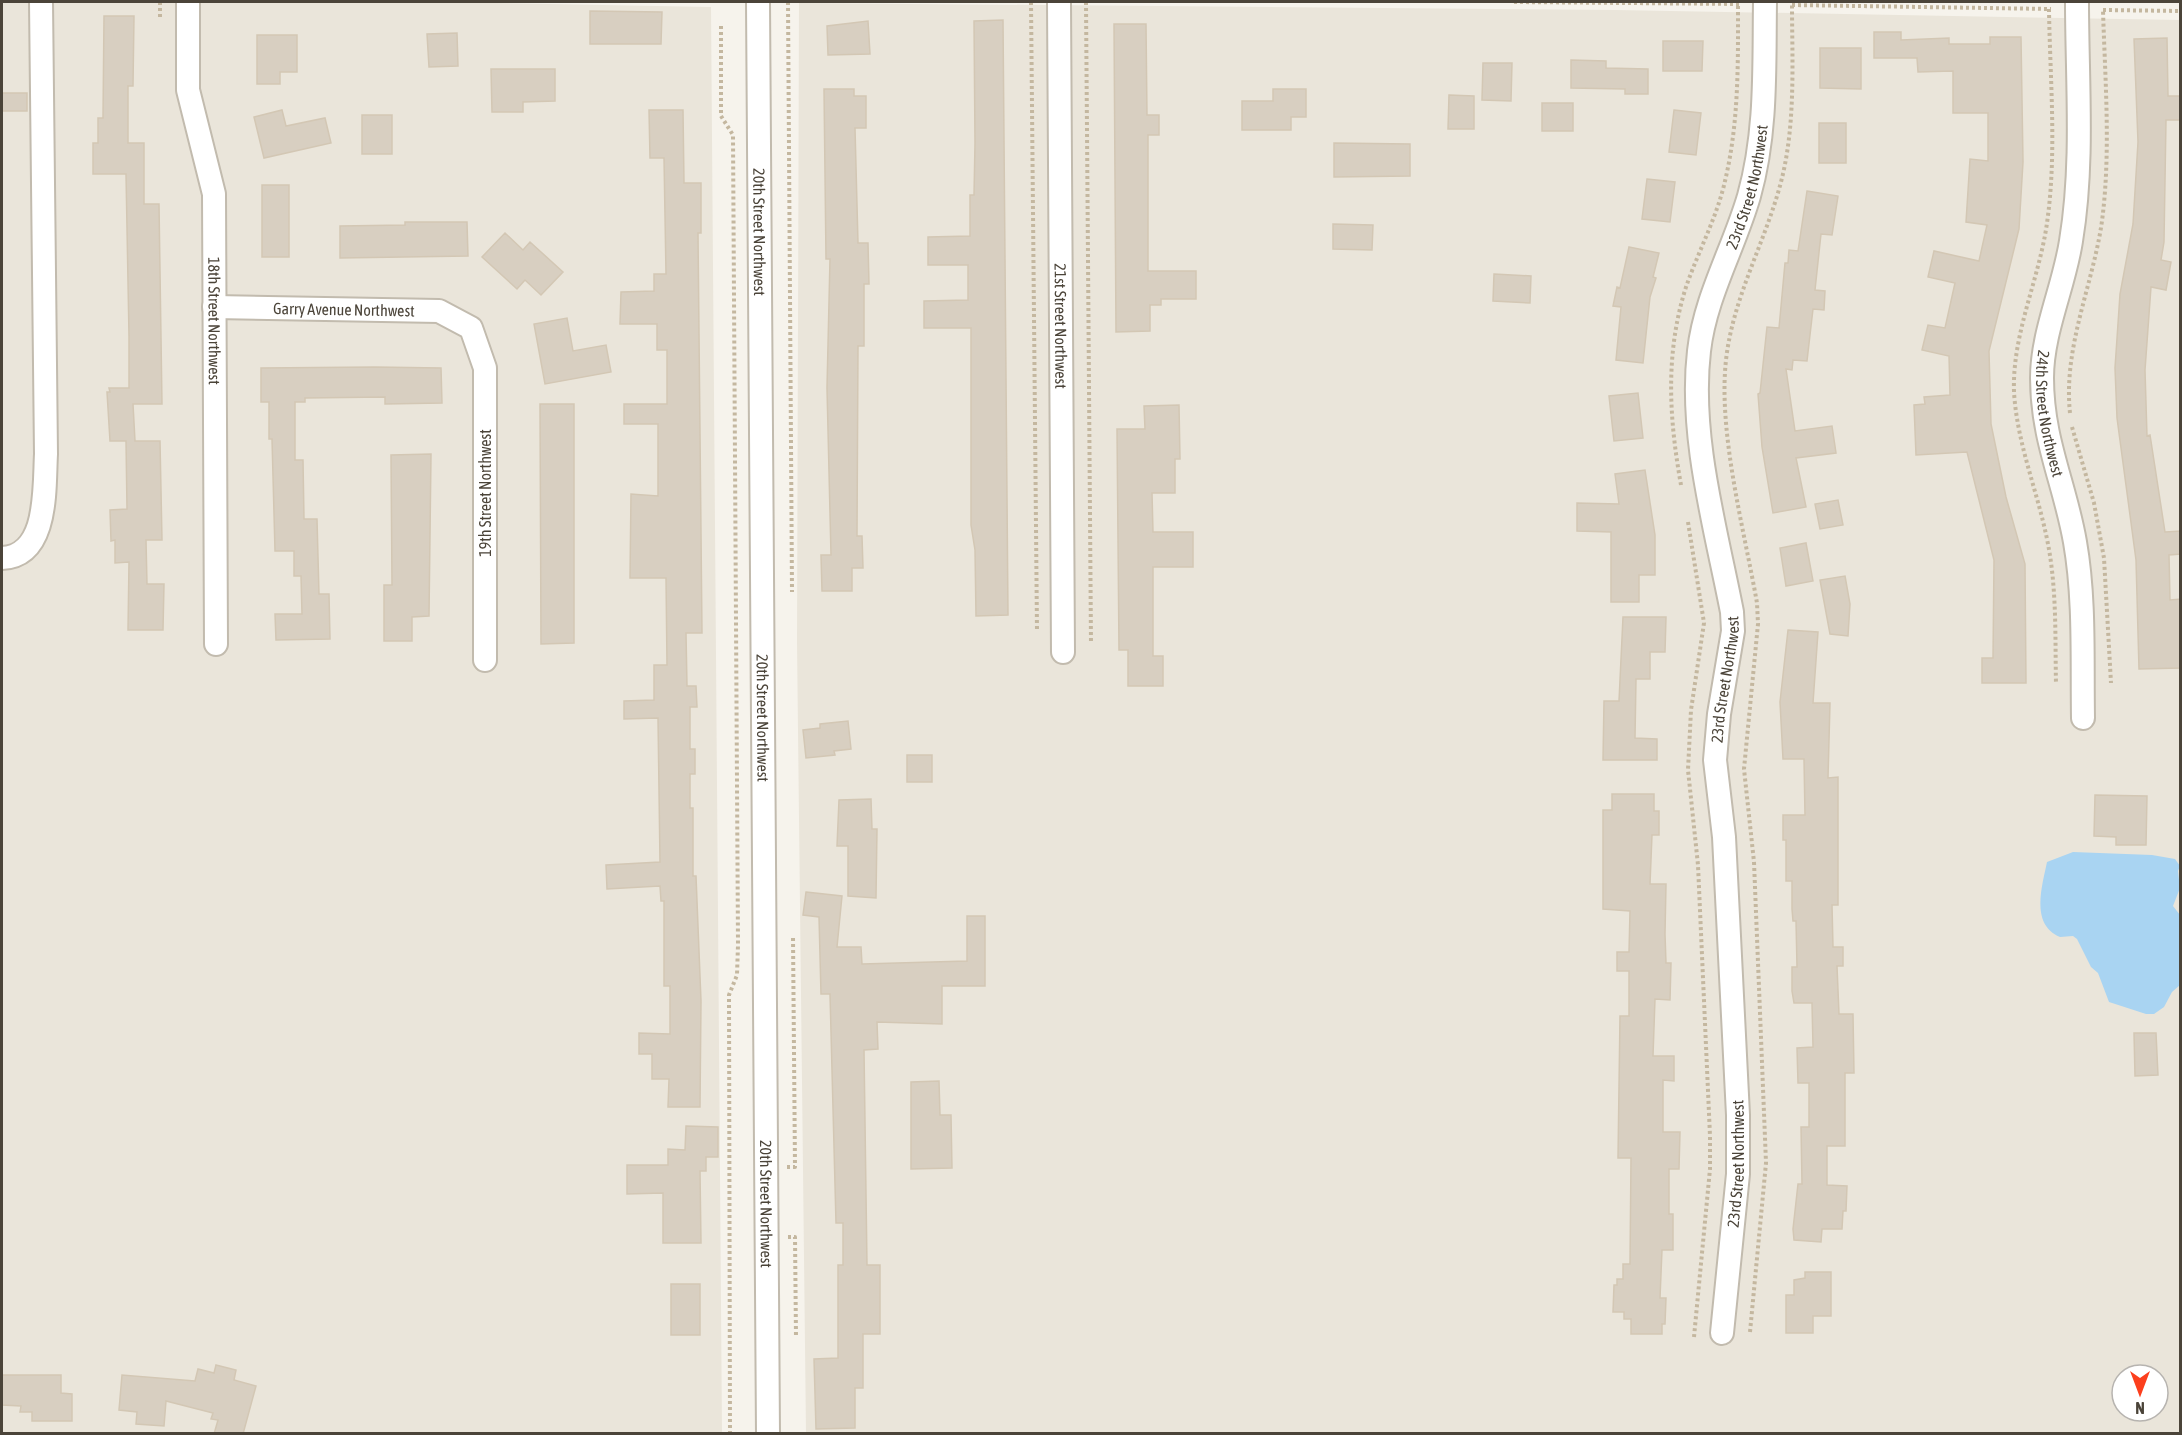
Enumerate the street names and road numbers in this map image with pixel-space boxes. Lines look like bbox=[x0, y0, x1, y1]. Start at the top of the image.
street label: 23rd Street Northwest bbox=[1722, 124, 1771, 252]
street label: 20th Street Northwest bbox=[750, 168, 769, 296]
street label: 18th Street Northwest bbox=[205, 257, 224, 385]
street label: 21st Street Northwest bbox=[1052, 263, 1070, 389]
street label: Garry Avenue Northwest bbox=[273, 299, 415, 320]
street label: 24th Street Northwest bbox=[2033, 349, 2068, 479]
street label: 19th Street Northwest bbox=[476, 429, 494, 557]
street label: 23rd Street Northwest bbox=[1708, 615, 1742, 743]
street label: 20th Street Northwest bbox=[754, 654, 772, 782]
street label: 23rd Street Northwest bbox=[1724, 1099, 1747, 1228]
street label: 20th Street Northwest bbox=[757, 1140, 776, 1268]

